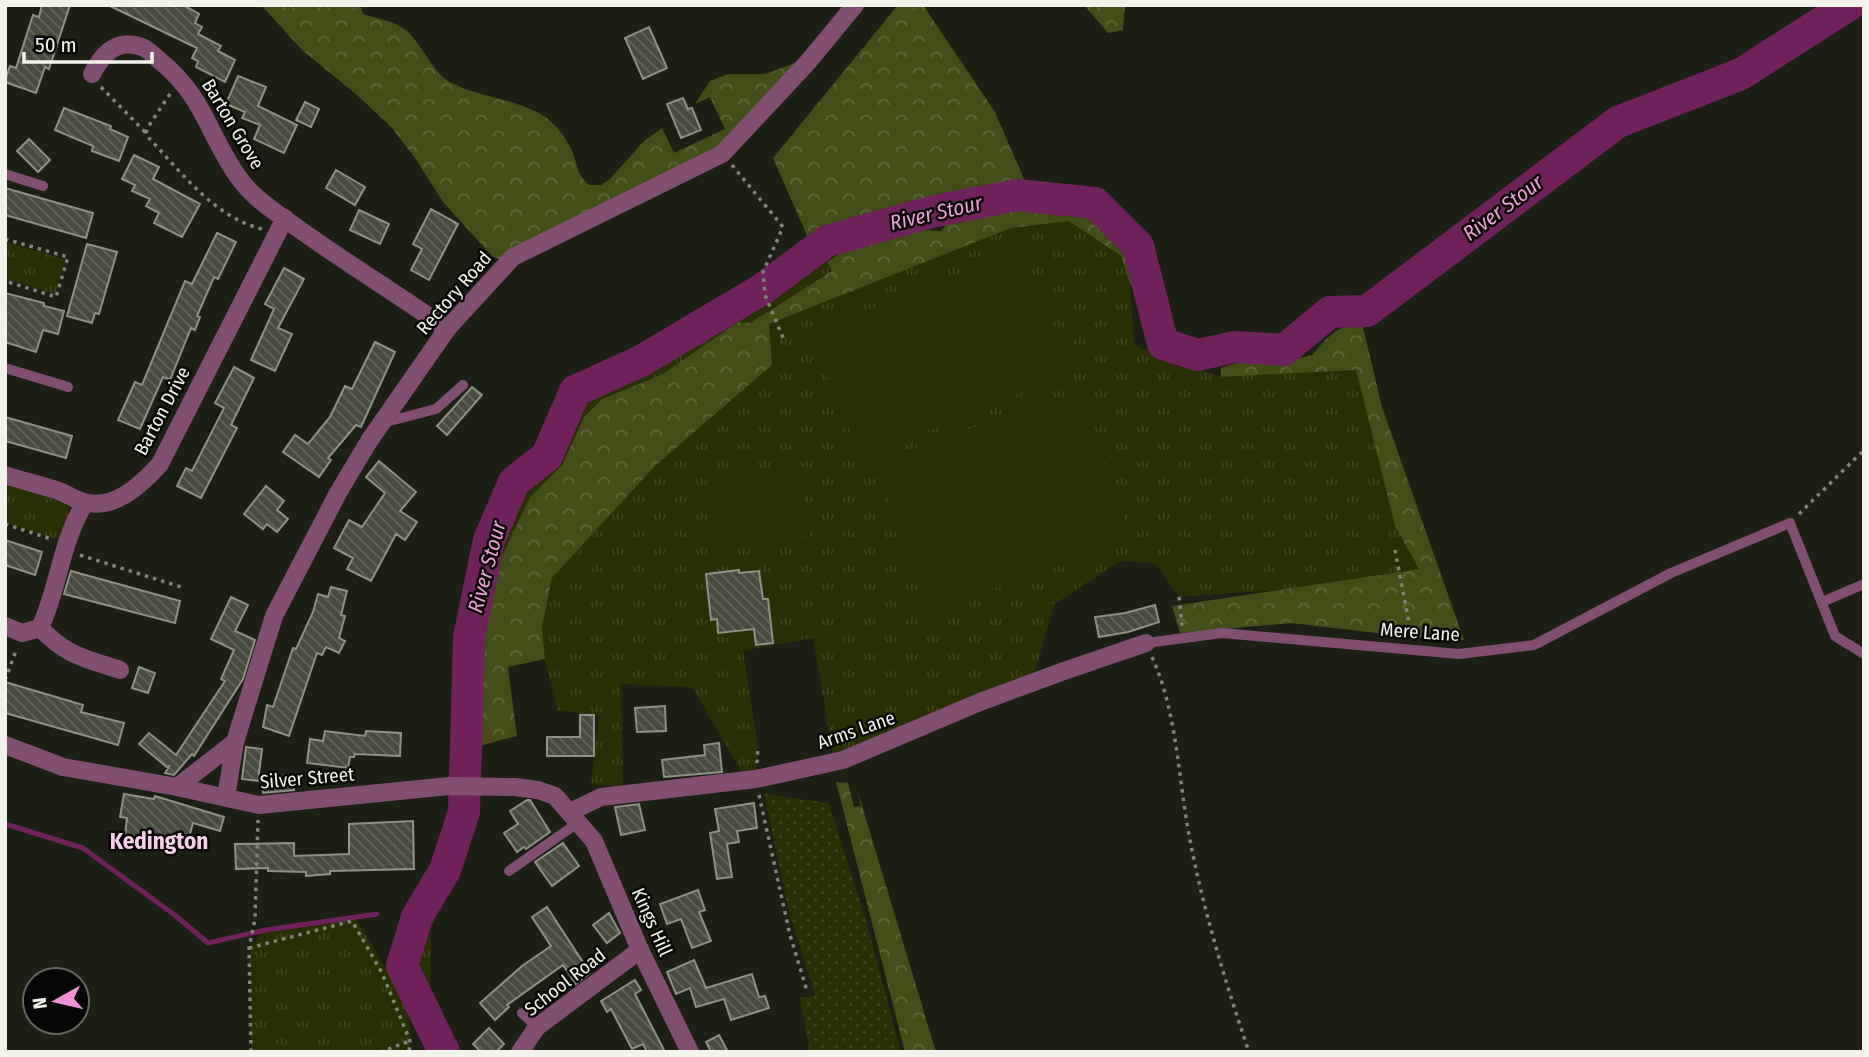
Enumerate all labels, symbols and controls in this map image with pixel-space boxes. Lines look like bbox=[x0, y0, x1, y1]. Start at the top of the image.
scale bar bbox=[24, 21, 152, 65]
text: 50 m bbox=[35, 32, 77, 58]
street label: Barton Grove bbox=[197, 75, 269, 173]
water label: River Stour bbox=[1458, 169, 1549, 247]
water label: River Stour bbox=[887, 190, 985, 236]
street label: Rectory Road bbox=[412, 247, 496, 339]
street label: Barton Drive bbox=[129, 363, 195, 459]
water label: River Stour bbox=[462, 518, 512, 616]
street label: Mere Lane bbox=[1379, 618, 1461, 646]
street label: Arms Lane bbox=[814, 706, 898, 754]
street label: Silver Street bbox=[259, 762, 356, 794]
district label: Kedington bbox=[110, 827, 208, 855]
street label: Kings Hill bbox=[627, 884, 677, 960]
street label: School Road bbox=[520, 943, 610, 1021]
north arrow bbox=[21, 966, 91, 1036]
text: N bbox=[27, 996, 52, 1011]

